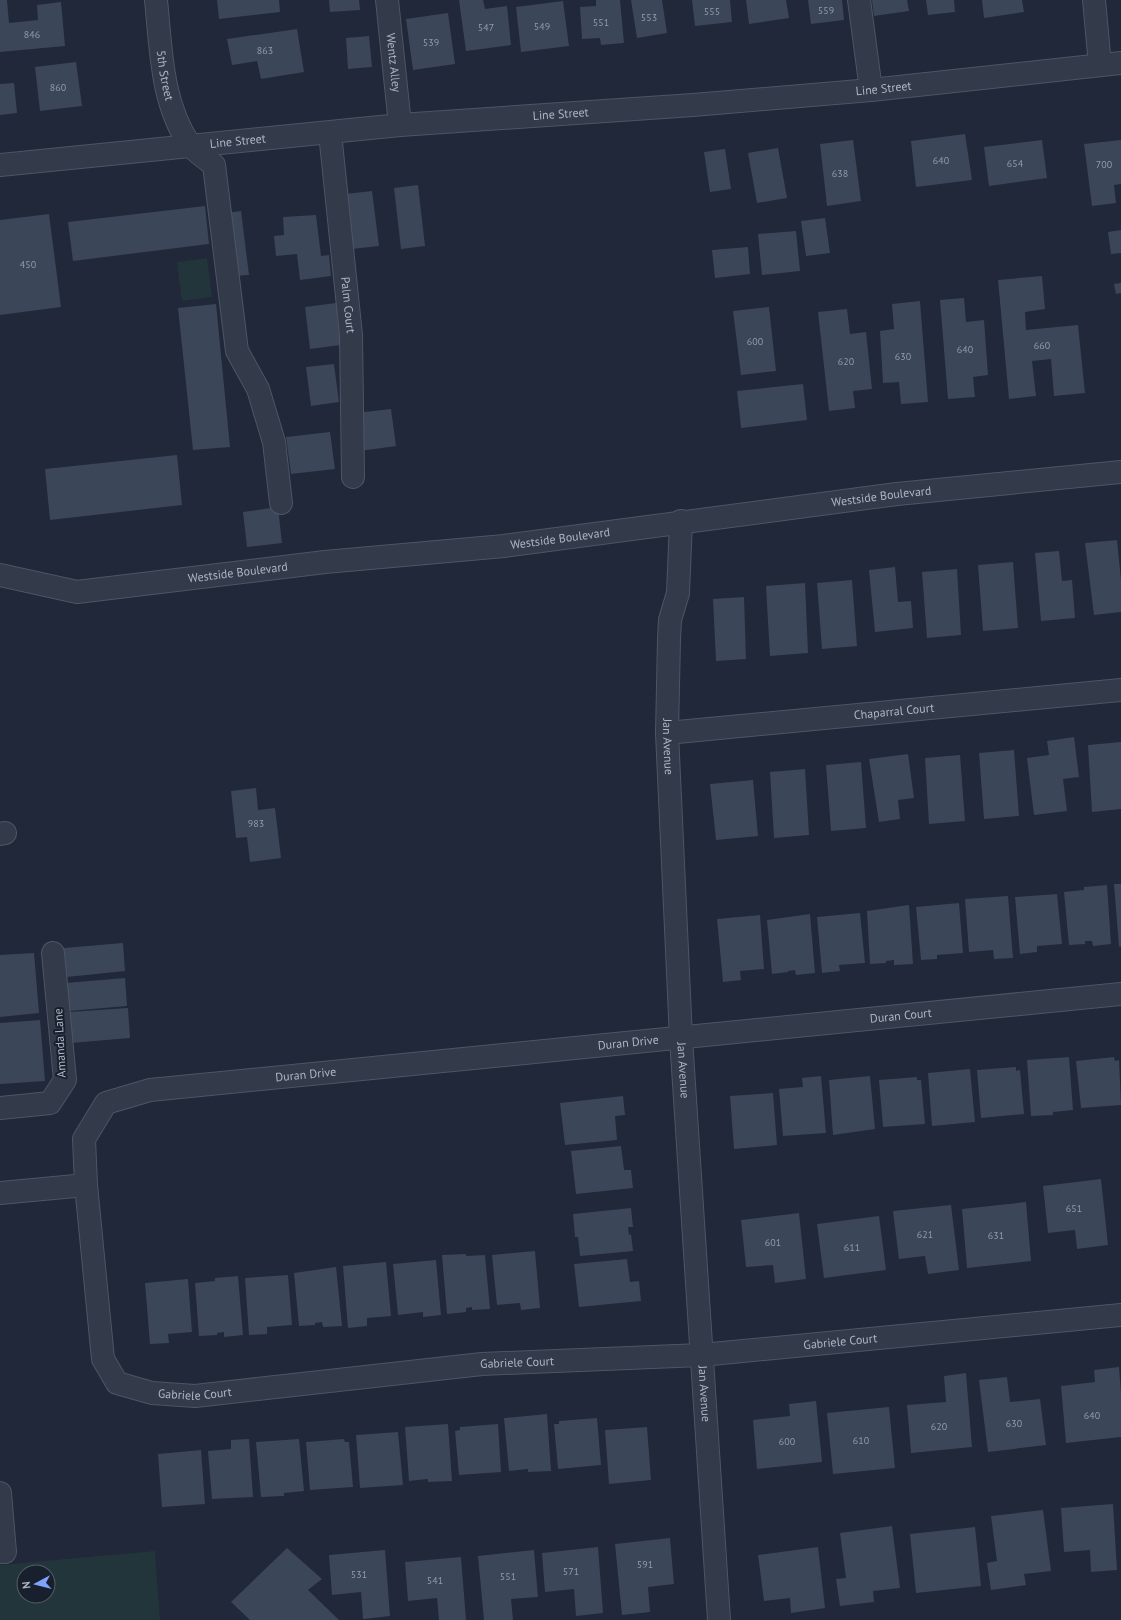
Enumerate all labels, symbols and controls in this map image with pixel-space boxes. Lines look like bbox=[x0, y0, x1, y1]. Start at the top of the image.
house number: 559 bbox=[818, 4, 834, 17]
house number: 555 bbox=[704, 5, 720, 18]
house number: 553 bbox=[641, 11, 657, 24]
house number: 551 bbox=[593, 16, 609, 29]
house number: 549 bbox=[534, 20, 550, 33]
house number: 547 bbox=[478, 21, 494, 34]
house number: 846 bbox=[24, 28, 40, 41]
street label: Wentz Alley bbox=[383, 32, 405, 93]
house number: 539 bbox=[423, 36, 439, 49]
house number: 863 bbox=[257, 44, 273, 57]
street label: 5th Street bbox=[154, 49, 177, 102]
street label: Line Street bbox=[855, 78, 912, 98]
house number: 860 bbox=[50, 81, 67, 94]
street label: Line Street bbox=[532, 104, 589, 123]
street label: Line Street bbox=[209, 130, 266, 151]
house number: 640 bbox=[933, 154, 950, 167]
house number: 654 bbox=[1007, 157, 1024, 170]
house number: 700 bbox=[1096, 158, 1113, 171]
house number: 638 bbox=[832, 167, 848, 180]
house number: 450 bbox=[20, 258, 37, 271]
street label: Palm Court bbox=[338, 276, 359, 334]
house number: 600 bbox=[747, 335, 764, 348]
house number: 660 bbox=[1034, 339, 1051, 352]
house number: 640 bbox=[957, 343, 974, 356]
house number: 630 bbox=[895, 350, 912, 363]
house number: 620 bbox=[838, 355, 855, 368]
street label: Westside Boulevard bbox=[831, 483, 932, 510]
street label: Westside Boulevard bbox=[509, 524, 611, 552]
street label: Westside Boulevard bbox=[187, 559, 289, 586]
street label: Chaparral Court bbox=[853, 700, 935, 722]
street label: Jan Avenue bbox=[660, 717, 677, 775]
house number: 983 bbox=[248, 817, 264, 830]
street label: Duran Court bbox=[869, 1005, 932, 1026]
street label: Amanda Lane bbox=[50, 1008, 69, 1078]
street label: Duran Drive bbox=[597, 1032, 659, 1053]
street label: Jan Avenue bbox=[674, 1041, 693, 1099]
street label: Duran Drive bbox=[275, 1064, 337, 1085]
house number: 651 bbox=[1066, 1202, 1082, 1215]
house number: 621 bbox=[917, 1228, 933, 1241]
house number: 631 bbox=[988, 1229, 1004, 1242]
house number: 601 bbox=[765, 1236, 781, 1249]
house number: 611 bbox=[844, 1241, 860, 1254]
street label: Gabriele Court bbox=[803, 1330, 878, 1352]
street label: Gabriele Court bbox=[480, 1353, 554, 1371]
street label: Jan Avenue bbox=[695, 1364, 714, 1422]
street label: Gabriele Court bbox=[158, 1384, 232, 1403]
house number: 640 bbox=[1084, 1409, 1101, 1422]
house number: 630 bbox=[1006, 1417, 1023, 1430]
house number: 620 bbox=[931, 1420, 948, 1433]
house number: 610 bbox=[853, 1434, 870, 1447]
house number: 600 bbox=[779, 1435, 796, 1448]
house number: 591 bbox=[637, 1558, 653, 1571]
north arrow bbox=[16, 1564, 56, 1604]
house number: 571 bbox=[563, 1565, 579, 1578]
house number: 531 bbox=[351, 1568, 367, 1581]
house number: 551 bbox=[500, 1570, 516, 1583]
house number: 541 bbox=[427, 1574, 443, 1587]
text: N bbox=[19, 1581, 33, 1590]

